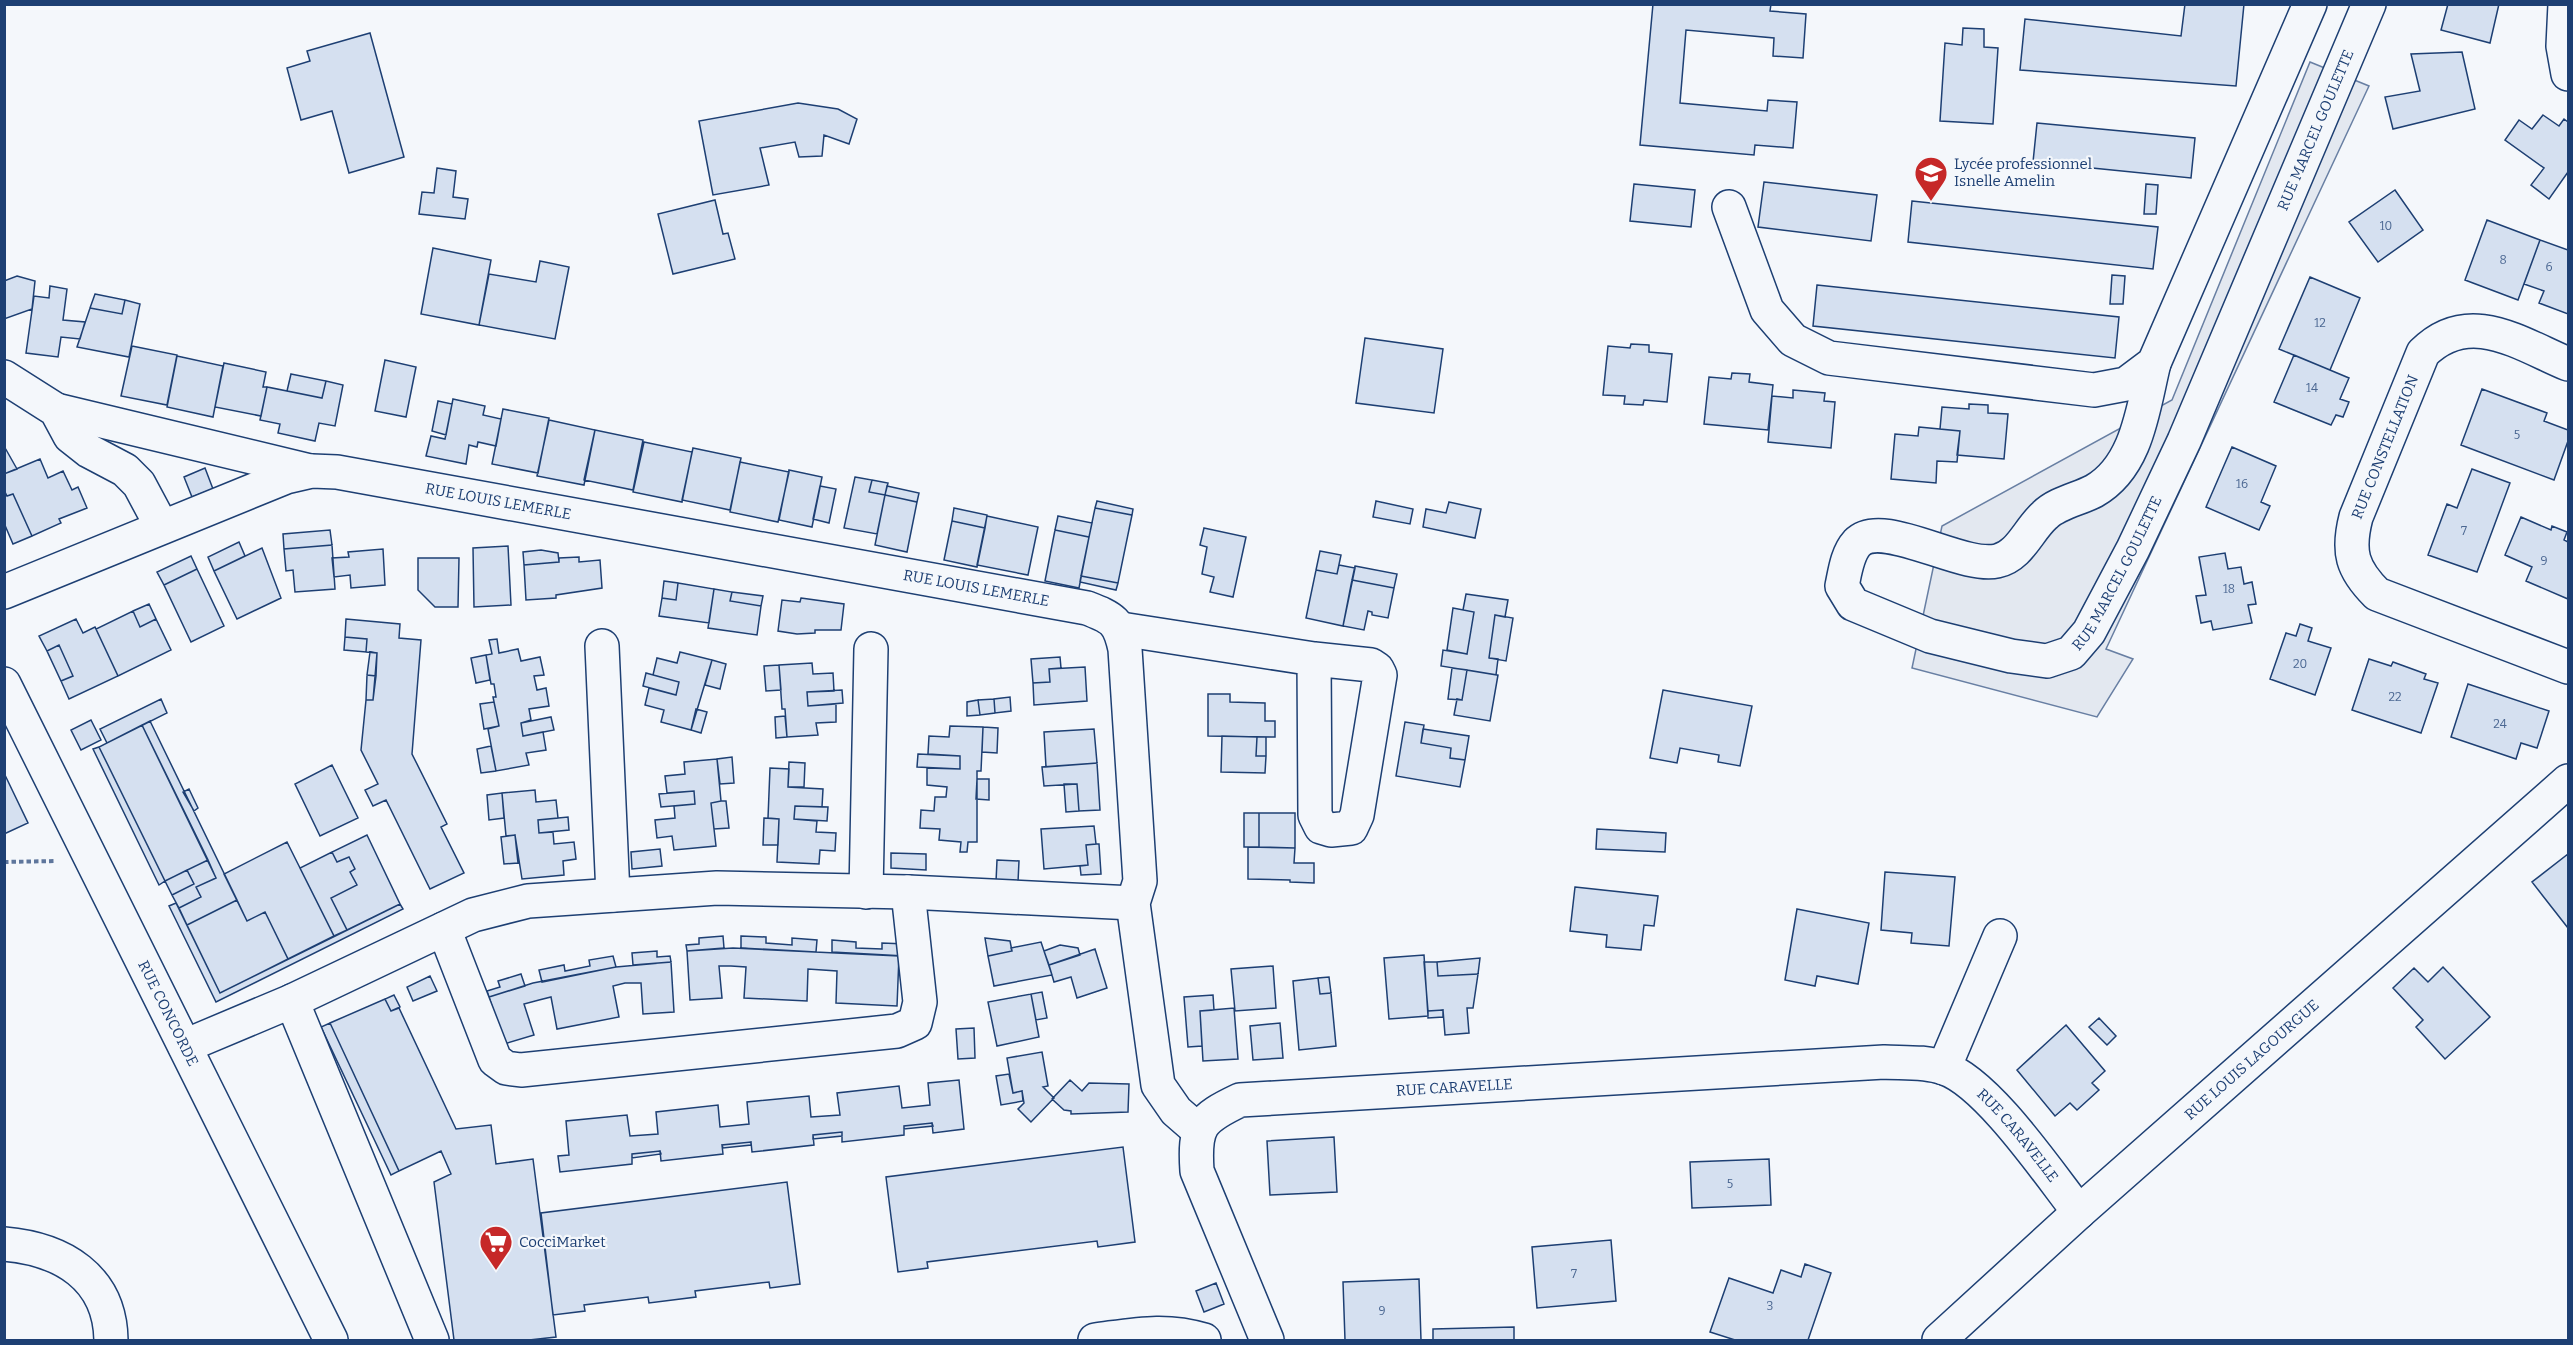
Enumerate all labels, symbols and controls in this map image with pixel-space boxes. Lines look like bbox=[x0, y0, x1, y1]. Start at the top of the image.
street label: RUE MARCEL GOULETTE bbox=[2274, 47, 2358, 213]
school or university icon: Lycée professionnel Isnelle Amelin bbox=[1913, 155, 1949, 202]
place label: Lycée professionnel Isnelle Amelin bbox=[1954, 155, 2092, 190]
house number: 10 bbox=[2380, 219, 2392, 233]
house number: 8 bbox=[2499, 253, 2507, 267]
house number: 6 bbox=[2545, 260, 2553, 274]
house number: 12 bbox=[2314, 316, 2326, 330]
street label: RUE CONSTELLATION bbox=[2348, 372, 2422, 522]
house number: 14 bbox=[2306, 381, 2318, 395]
house number: 5 bbox=[2514, 428, 2520, 442]
house number: 16 bbox=[2236, 477, 2248, 491]
street label: RUE LOUIS LEMERLE bbox=[424, 479, 573, 523]
street label: RUE MARCEL GOULETTE bbox=[2068, 493, 2166, 654]
house number: 7 bbox=[2461, 524, 2467, 538]
house number: 9 bbox=[2540, 554, 2548, 568]
street label: RUE LOUIS LEMERLE bbox=[902, 566, 1051, 610]
house number: 18 bbox=[2223, 582, 2235, 596]
house number: 20 bbox=[2293, 657, 2307, 671]
house number: 22 bbox=[2388, 690, 2402, 704]
house number: 24 bbox=[2493, 717, 2507, 731]
street label: RUE CONCORDE bbox=[134, 957, 202, 1069]
street label: RUE LOUIS LAGOURGUE bbox=[2181, 996, 2323, 1124]
street label: RUE CARAVELLE bbox=[1396, 1075, 1513, 1100]
street label: RUE CARAVELLE bbox=[1973, 1085, 2062, 1186]
house number: 5 bbox=[1727, 1177, 1733, 1191]
supermarket icon: CocciMarket bbox=[478, 1224, 514, 1271]
place label: CocciMarket bbox=[519, 1233, 606, 1251]
house number: 7 bbox=[1571, 1267, 1577, 1281]
house number: 3 bbox=[1767, 1299, 1774, 1313]
house number: 9 bbox=[1378, 1304, 1386, 1318]

